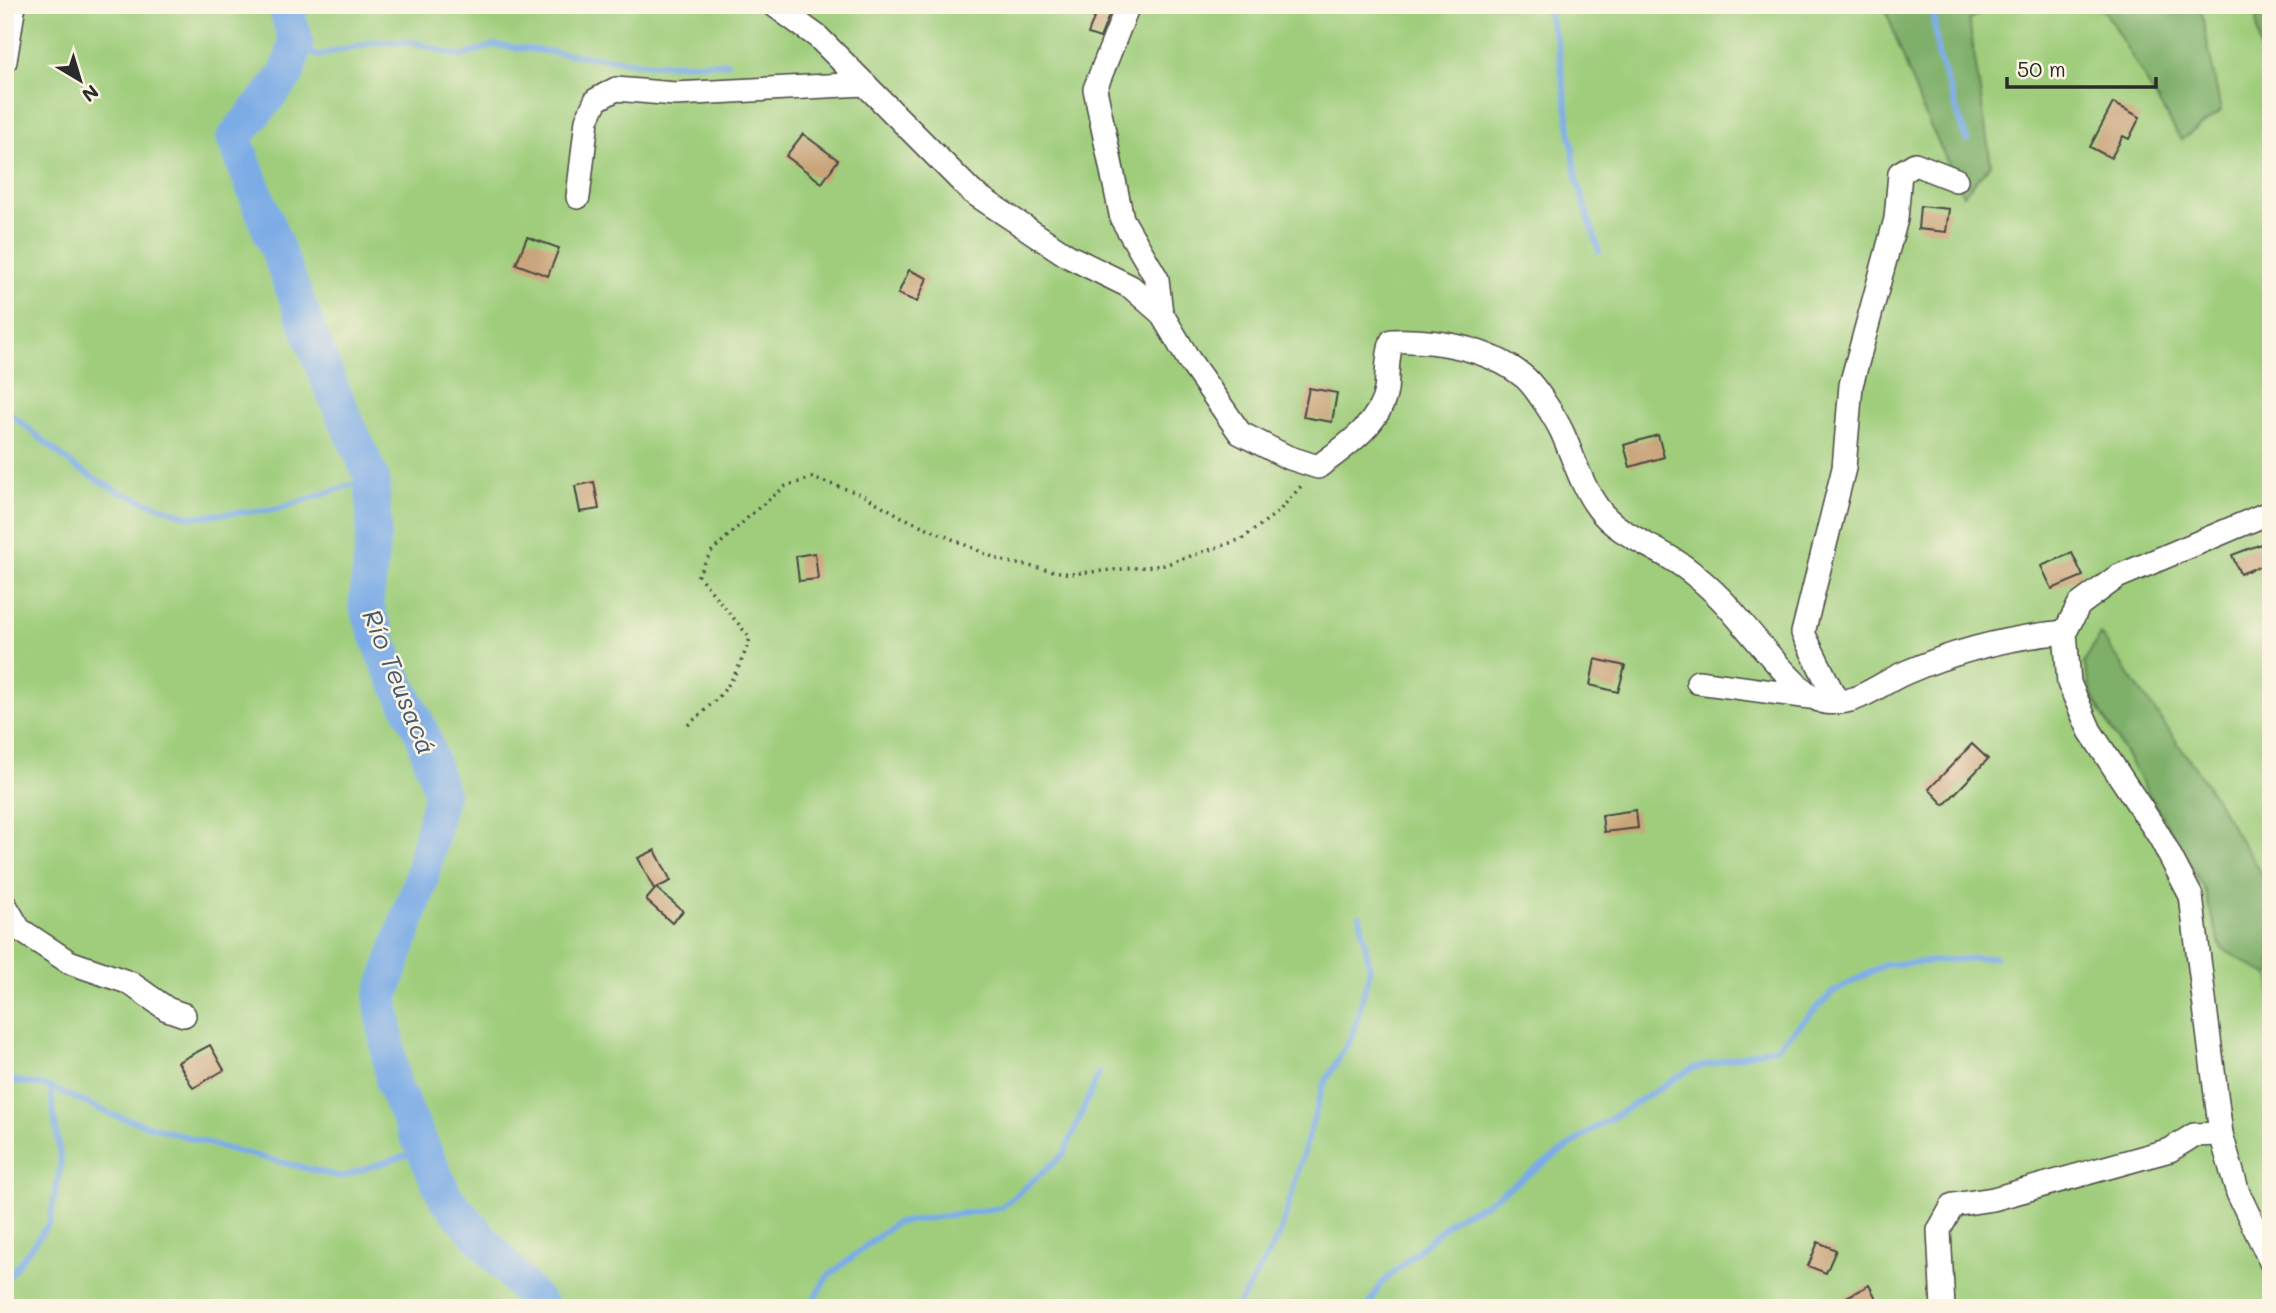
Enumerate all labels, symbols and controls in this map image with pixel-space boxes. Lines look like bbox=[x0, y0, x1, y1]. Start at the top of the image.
north arrow bbox=[46, 46, 116, 116]
scale bar bbox=[2007, 46, 2155, 90]
text: 50 m bbox=[2017, 55, 2066, 82]
text: N bbox=[77, 80, 104, 108]
water label: Río Teusacá bbox=[355, 604, 444, 759]

